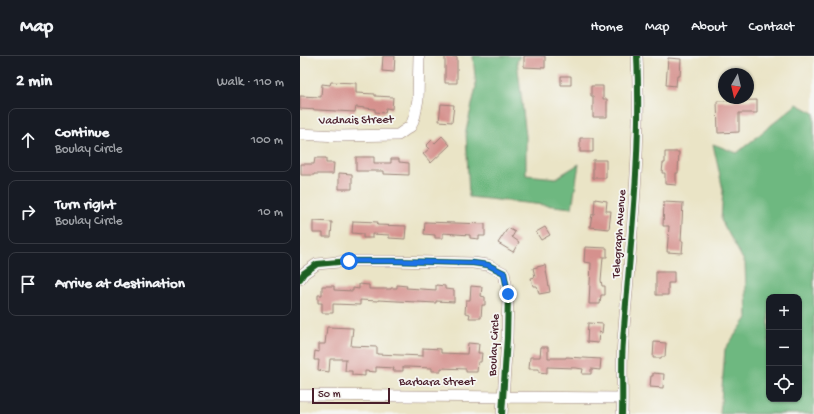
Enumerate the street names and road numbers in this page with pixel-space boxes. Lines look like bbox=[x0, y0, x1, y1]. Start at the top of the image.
street label: Vadnais Street bbox=[318, 113, 395, 129]
street label: Telegraph Avenue bbox=[610, 188, 630, 280]
street label: Boulay Circle bbox=[486, 313, 504, 377]
street label: Barbara Street bbox=[398, 376, 476, 390]

